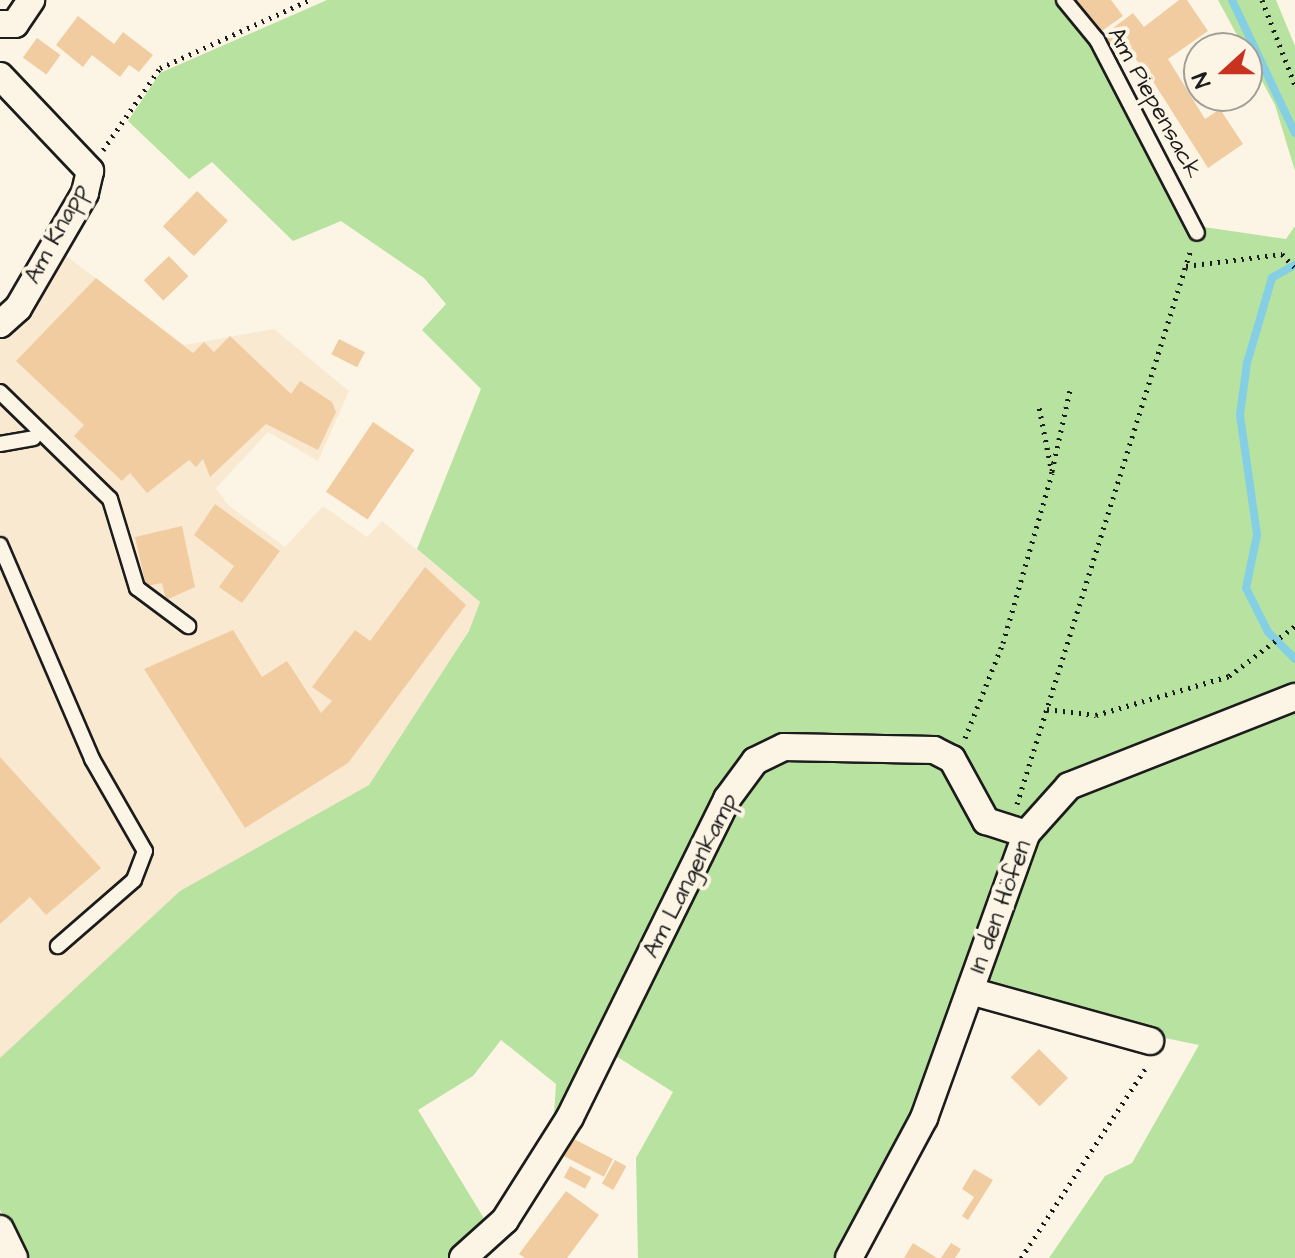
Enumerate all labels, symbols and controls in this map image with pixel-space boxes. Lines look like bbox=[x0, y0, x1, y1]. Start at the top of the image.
street label: Am Piepensack bbox=[1101, 22, 1207, 184]
north arrow bbox=[1183, 32, 1263, 112]
text: N bbox=[1185, 68, 1219, 92]
street label: Am Knapp bbox=[19, 179, 95, 289]
street label: Am Langenkamp bbox=[637, 789, 745, 963]
street label: In den Höfen bbox=[964, 837, 1038, 977]

